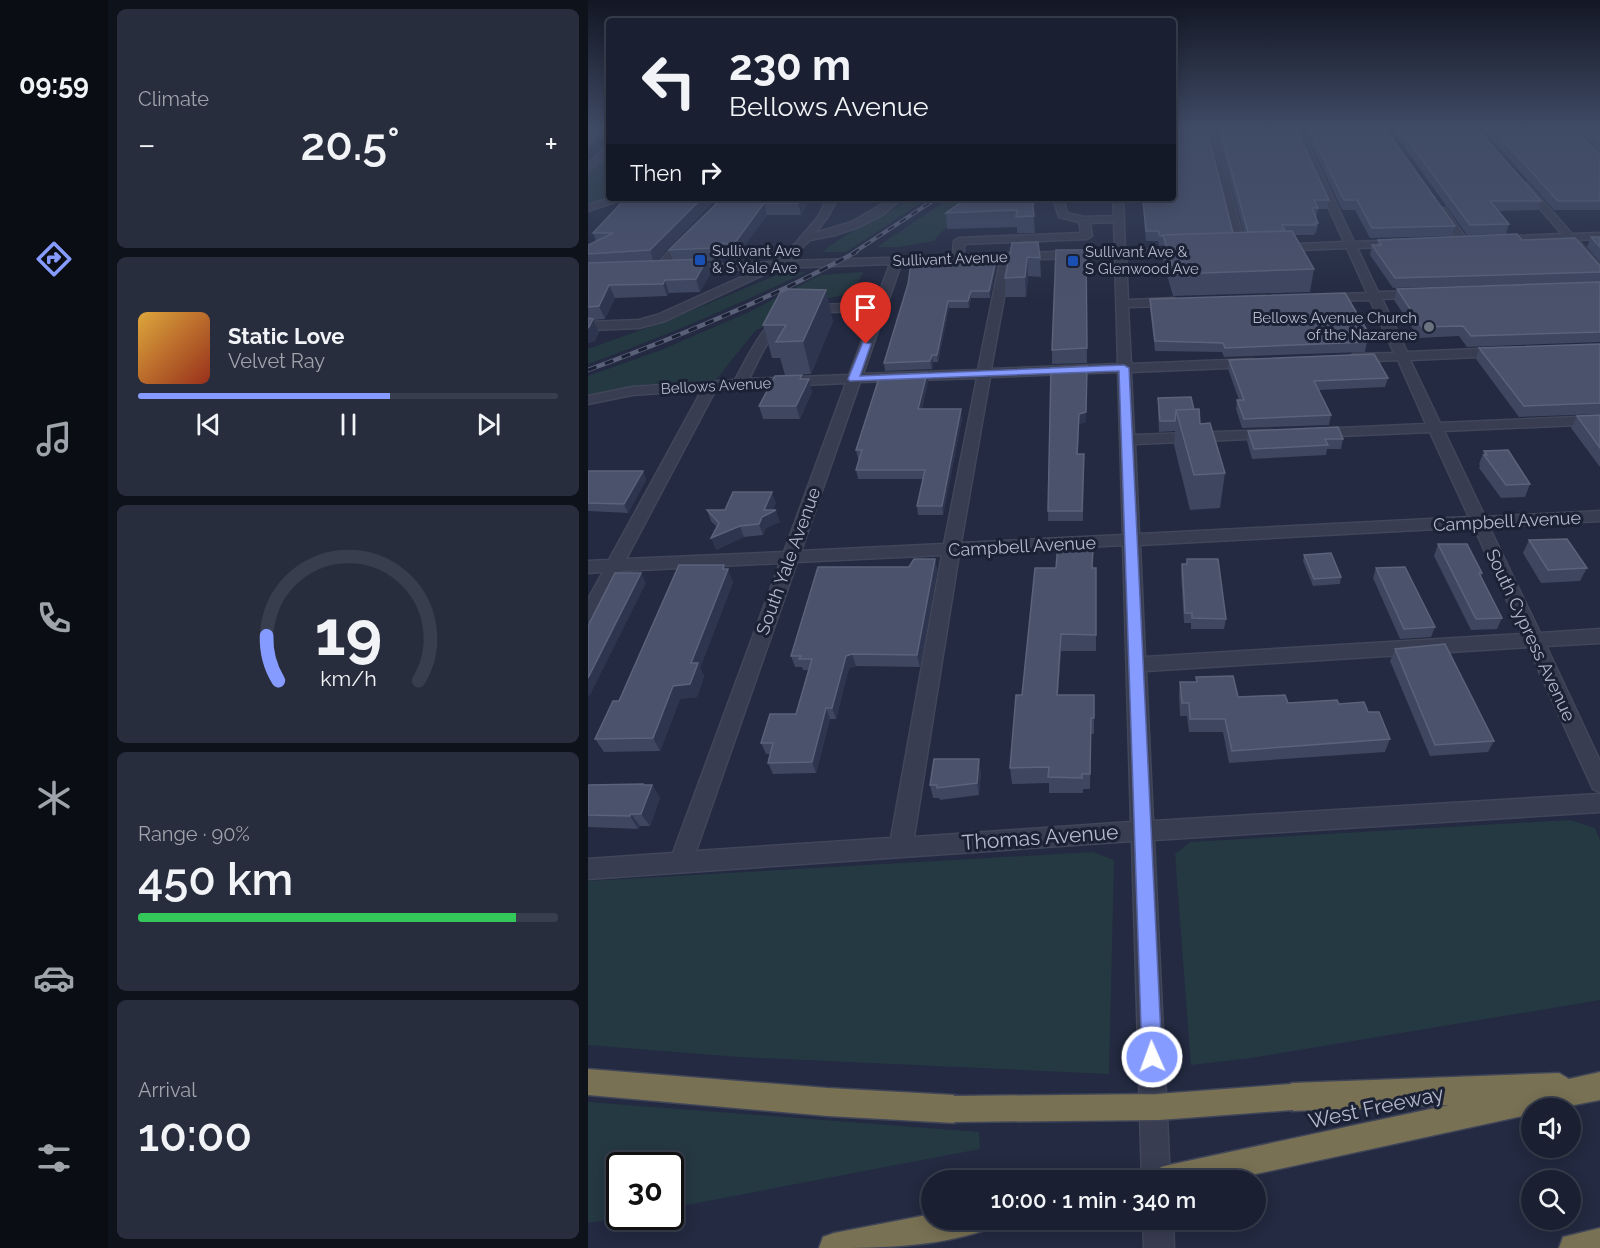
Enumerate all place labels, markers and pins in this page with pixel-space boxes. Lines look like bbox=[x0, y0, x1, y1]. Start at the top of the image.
place label: Sullivant Ave & S Yale Ave bbox=[712, 242, 801, 277]
place label: Sullivant Ave & S Glenwood Ave bbox=[1085, 243, 1199, 278]
marker: Sullivant Ave & S Yale Ave bbox=[693, 253, 707, 267]
marker: Sullivant Ave & S Glenwood Ave bbox=[1066, 254, 1080, 268]
pin bbox=[840, 282, 891, 344]
place label: Bellows Avenue Church of the Nazarene bbox=[1252, 309, 1417, 344]
marker: Bellows Avenue Church of the Nazarene bbox=[1422, 320, 1436, 334]

